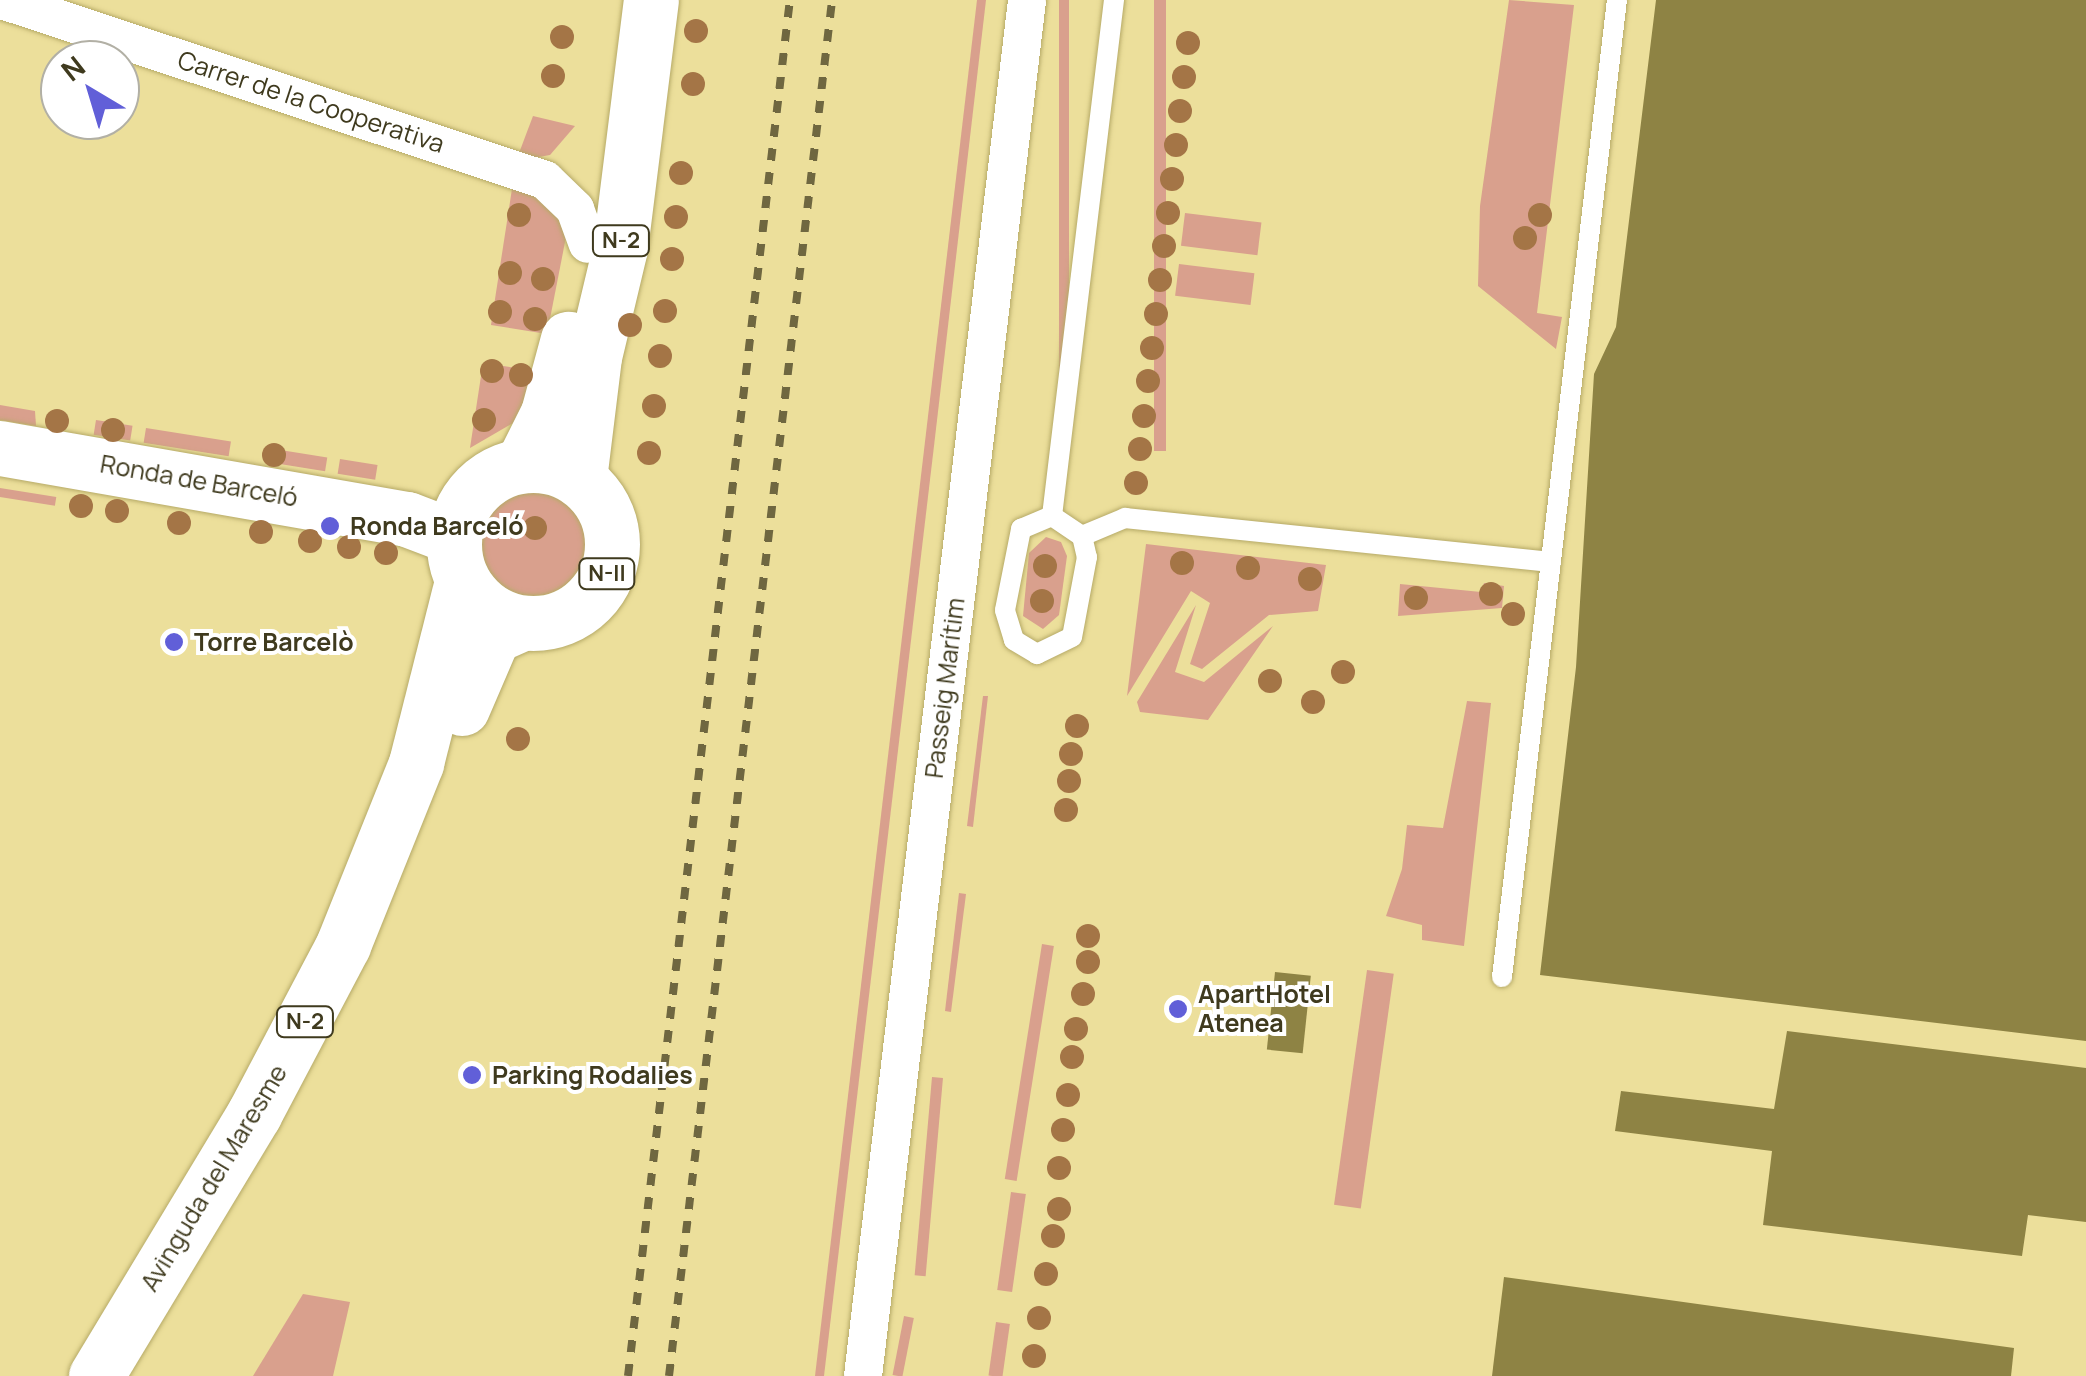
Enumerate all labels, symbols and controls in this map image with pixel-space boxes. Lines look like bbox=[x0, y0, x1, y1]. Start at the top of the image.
north arrow bbox=[40, 40, 140, 140]
street label: Carrer de la Cooperativa bbox=[174, 45, 448, 159]
text: N bbox=[53, 47, 92, 89]
road number: N-2 bbox=[591, 224, 651, 258]
street label: Ronda de Barceló bbox=[98, 449, 300, 513]
place label: Ronda Barceló bbox=[350, 511, 524, 541]
marker: Ronda Barceló bbox=[319, 515, 341, 537]
road number: N-II bbox=[577, 557, 637, 591]
street label: Passeig Marítim bbox=[919, 596, 971, 780]
place label: Torre Barcelò bbox=[194, 627, 354, 657]
marker: Torre Barcelò bbox=[163, 631, 185, 653]
place label: ApartHotel Atenea bbox=[1198, 980, 1331, 1039]
marker: ApartHotel Atenea bbox=[1167, 998, 1189, 1020]
road number: N-2 bbox=[275, 1005, 335, 1039]
street label: Avinguda del Maresme bbox=[134, 1059, 294, 1297]
place label: Parking Rodalies bbox=[492, 1060, 693, 1090]
marker: Parking Rodalies bbox=[461, 1064, 483, 1086]

